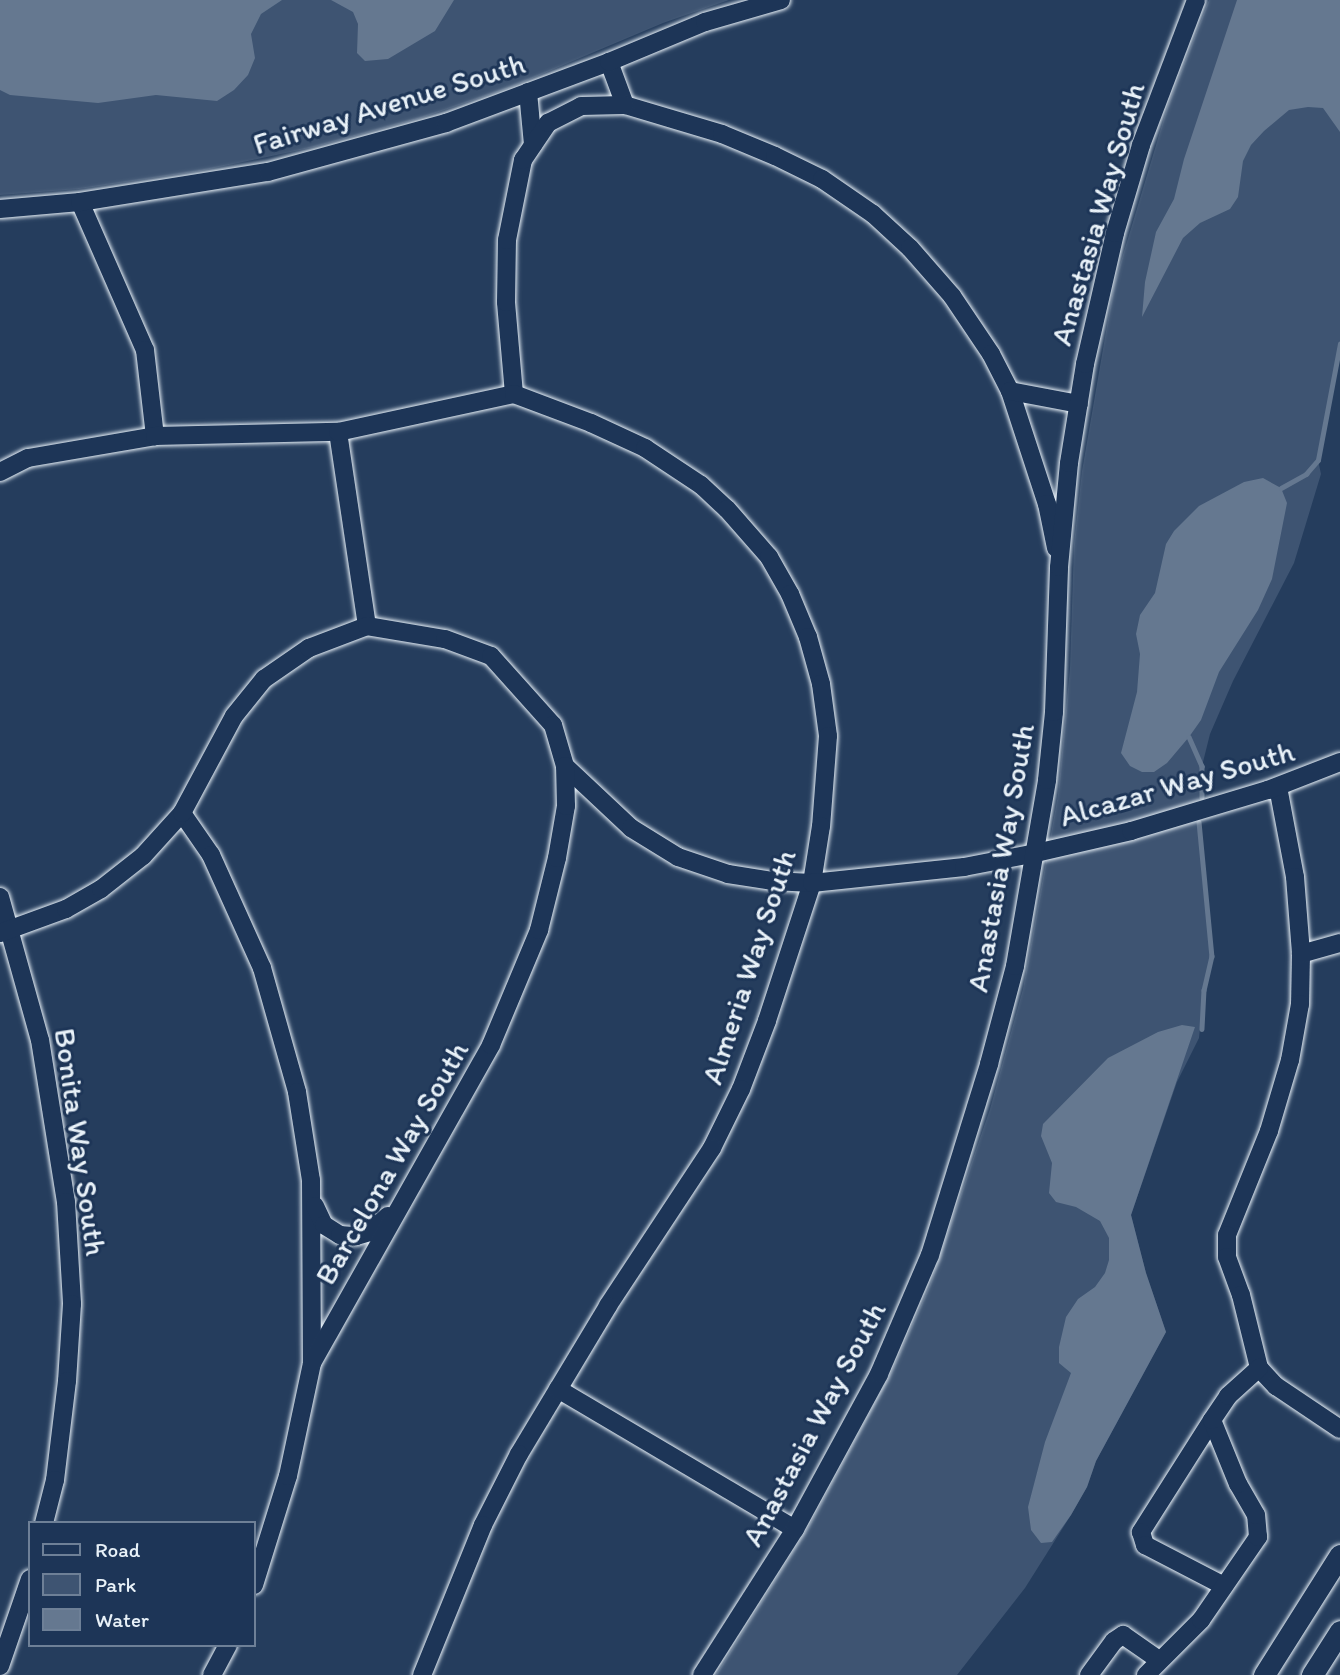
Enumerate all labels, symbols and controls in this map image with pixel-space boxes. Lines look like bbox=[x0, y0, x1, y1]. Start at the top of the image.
street label: Fairway Avenue South bbox=[249, 46, 529, 162]
street label: Anastasia Way South bbox=[1043, 79, 1153, 349]
street label: Anastasia Way South bbox=[960, 722, 1042, 994]
street label: Alcazar Way South bbox=[1057, 734, 1297, 834]
street label: Almeria Way South bbox=[694, 845, 804, 1089]
street label: Bonita Way South bbox=[46, 1026, 114, 1258]
street label: Barcelona Way South bbox=[308, 1035, 476, 1291]
street label: Anastasia Way South bbox=[735, 1296, 893, 1552]
legend bbox=[28, 1521, 256, 1647]
text: Road bbox=[95, 1537, 140, 1562]
text: Park bbox=[95, 1572, 136, 1597]
text: Water bbox=[95, 1607, 149, 1632]

